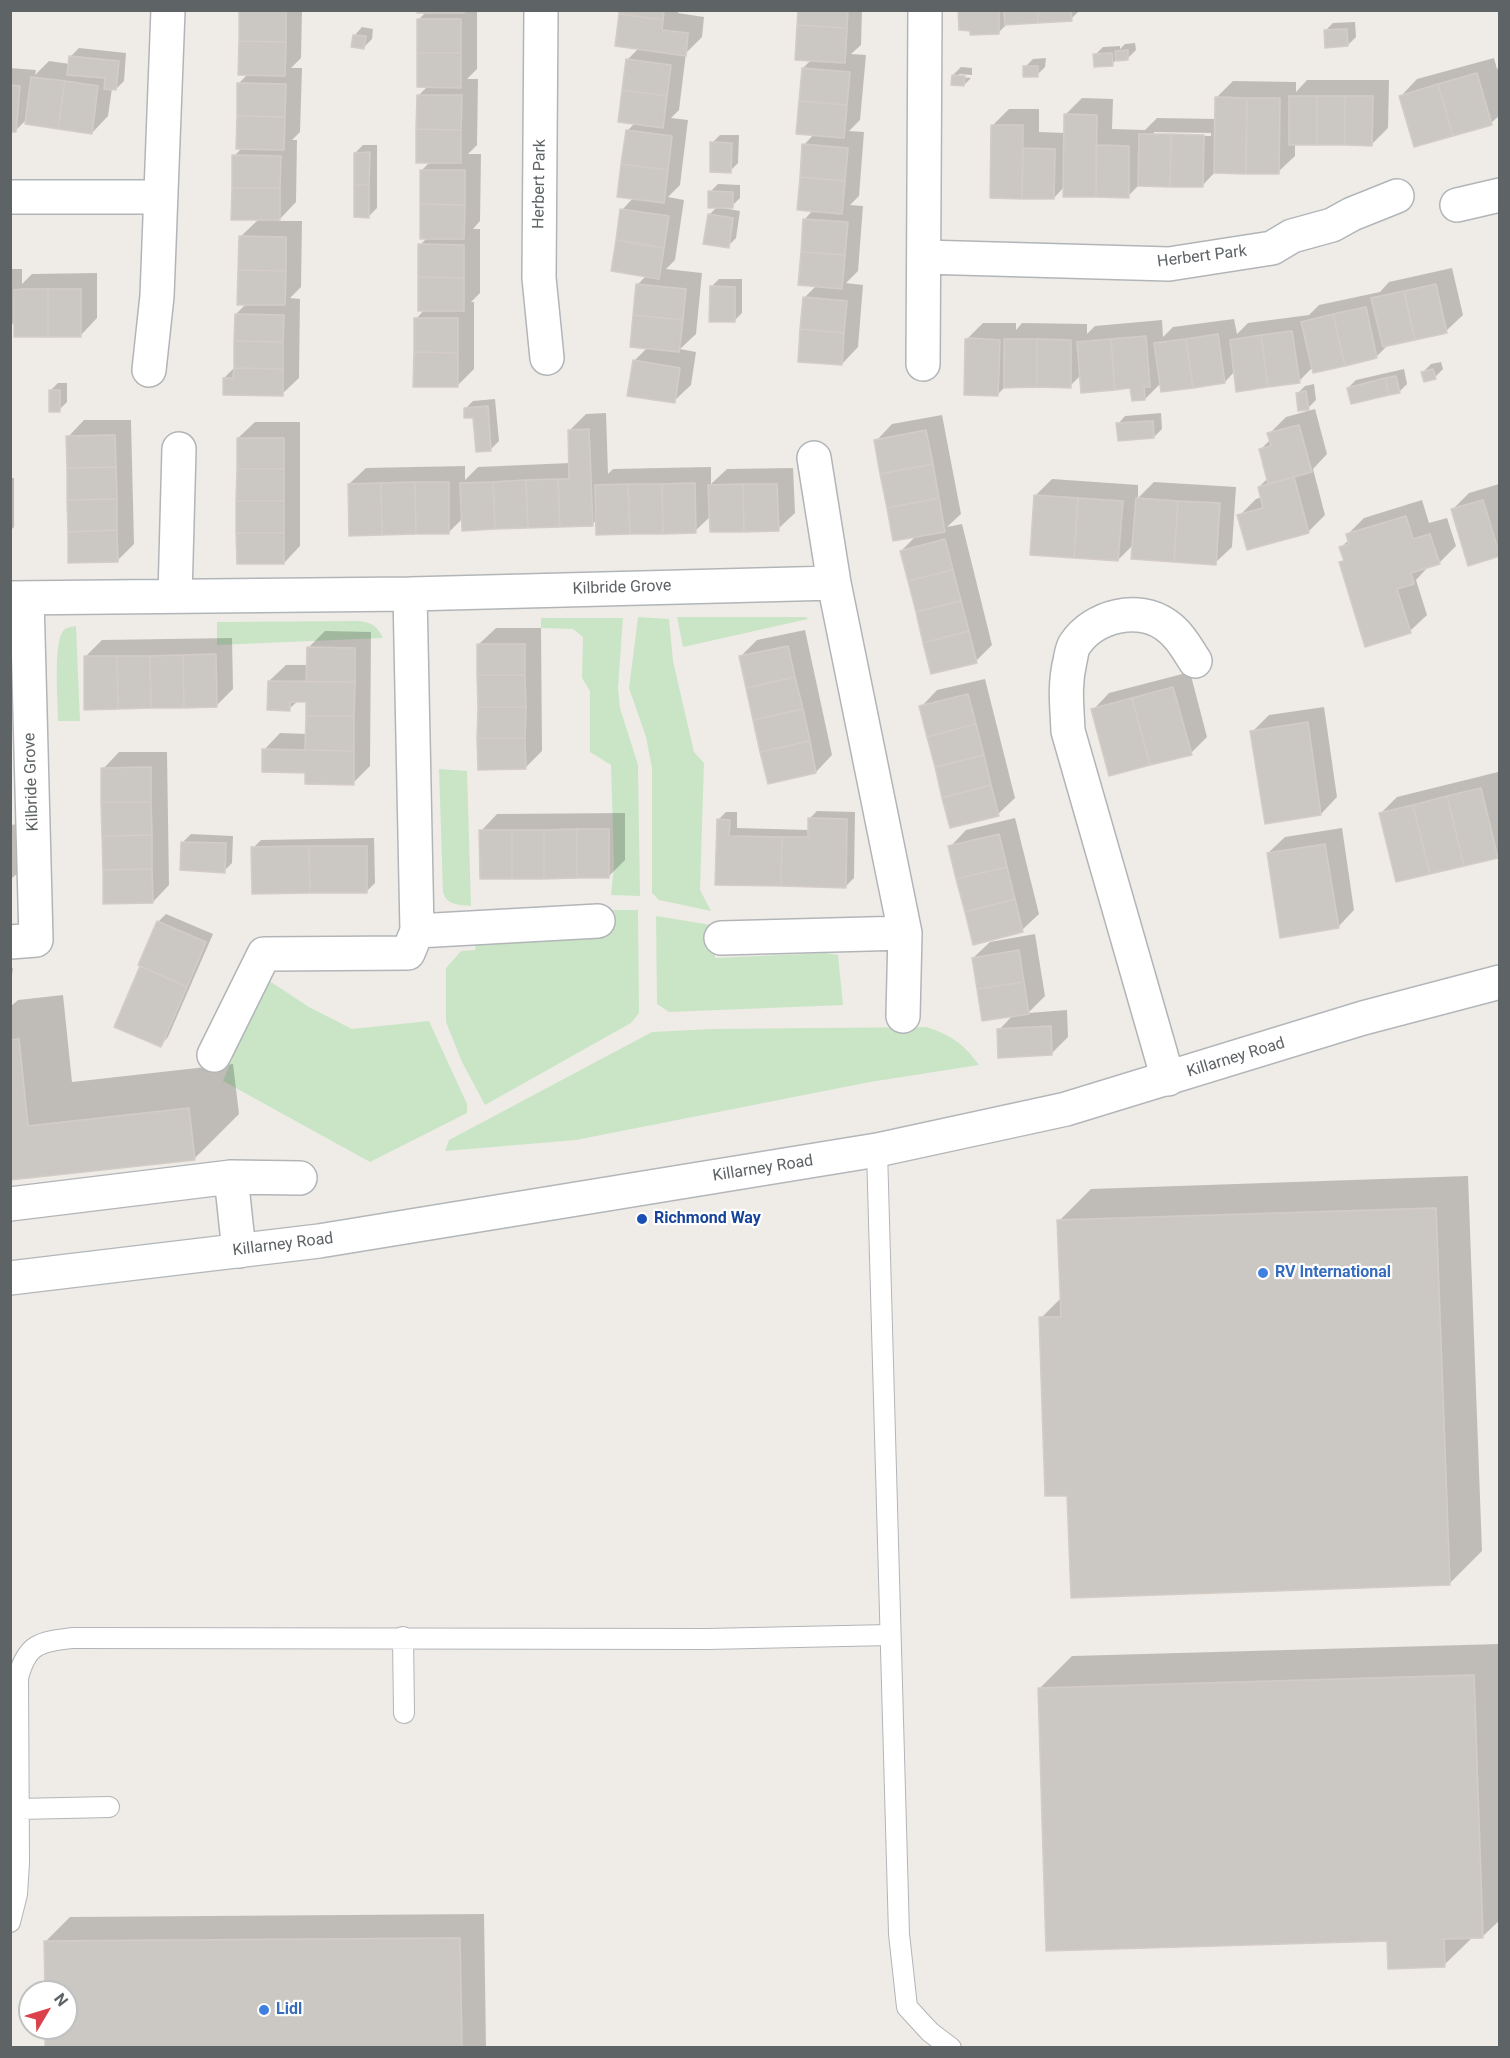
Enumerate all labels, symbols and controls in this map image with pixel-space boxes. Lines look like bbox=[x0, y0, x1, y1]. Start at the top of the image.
street label: Herbert Park bbox=[530, 139, 550, 229]
street label: Herbert Park bbox=[1156, 242, 1248, 272]
street label: Kilbride Grove bbox=[572, 577, 672, 599]
street label: Kilbride Grove bbox=[21, 732, 43, 832]
street label: Killarney Road bbox=[1185, 1034, 1287, 1082]
street label: Killarney Road bbox=[711, 1152, 815, 1186]
place label: Richmond Way bbox=[654, 1209, 761, 1229]
marker: Richmond Way bbox=[635, 1212, 649, 1226]
street label: Killarney Road bbox=[232, 1229, 334, 1261]
place label: RV International bbox=[1275, 1263, 1391, 1283]
marker: RV International bbox=[1256, 1266, 1270, 1280]
north arrow bbox=[18, 1980, 78, 2040]
text: N bbox=[50, 1990, 72, 2010]
place label: Lidl bbox=[276, 2000, 302, 2020]
marker: Lidl bbox=[257, 2003, 271, 2017]

